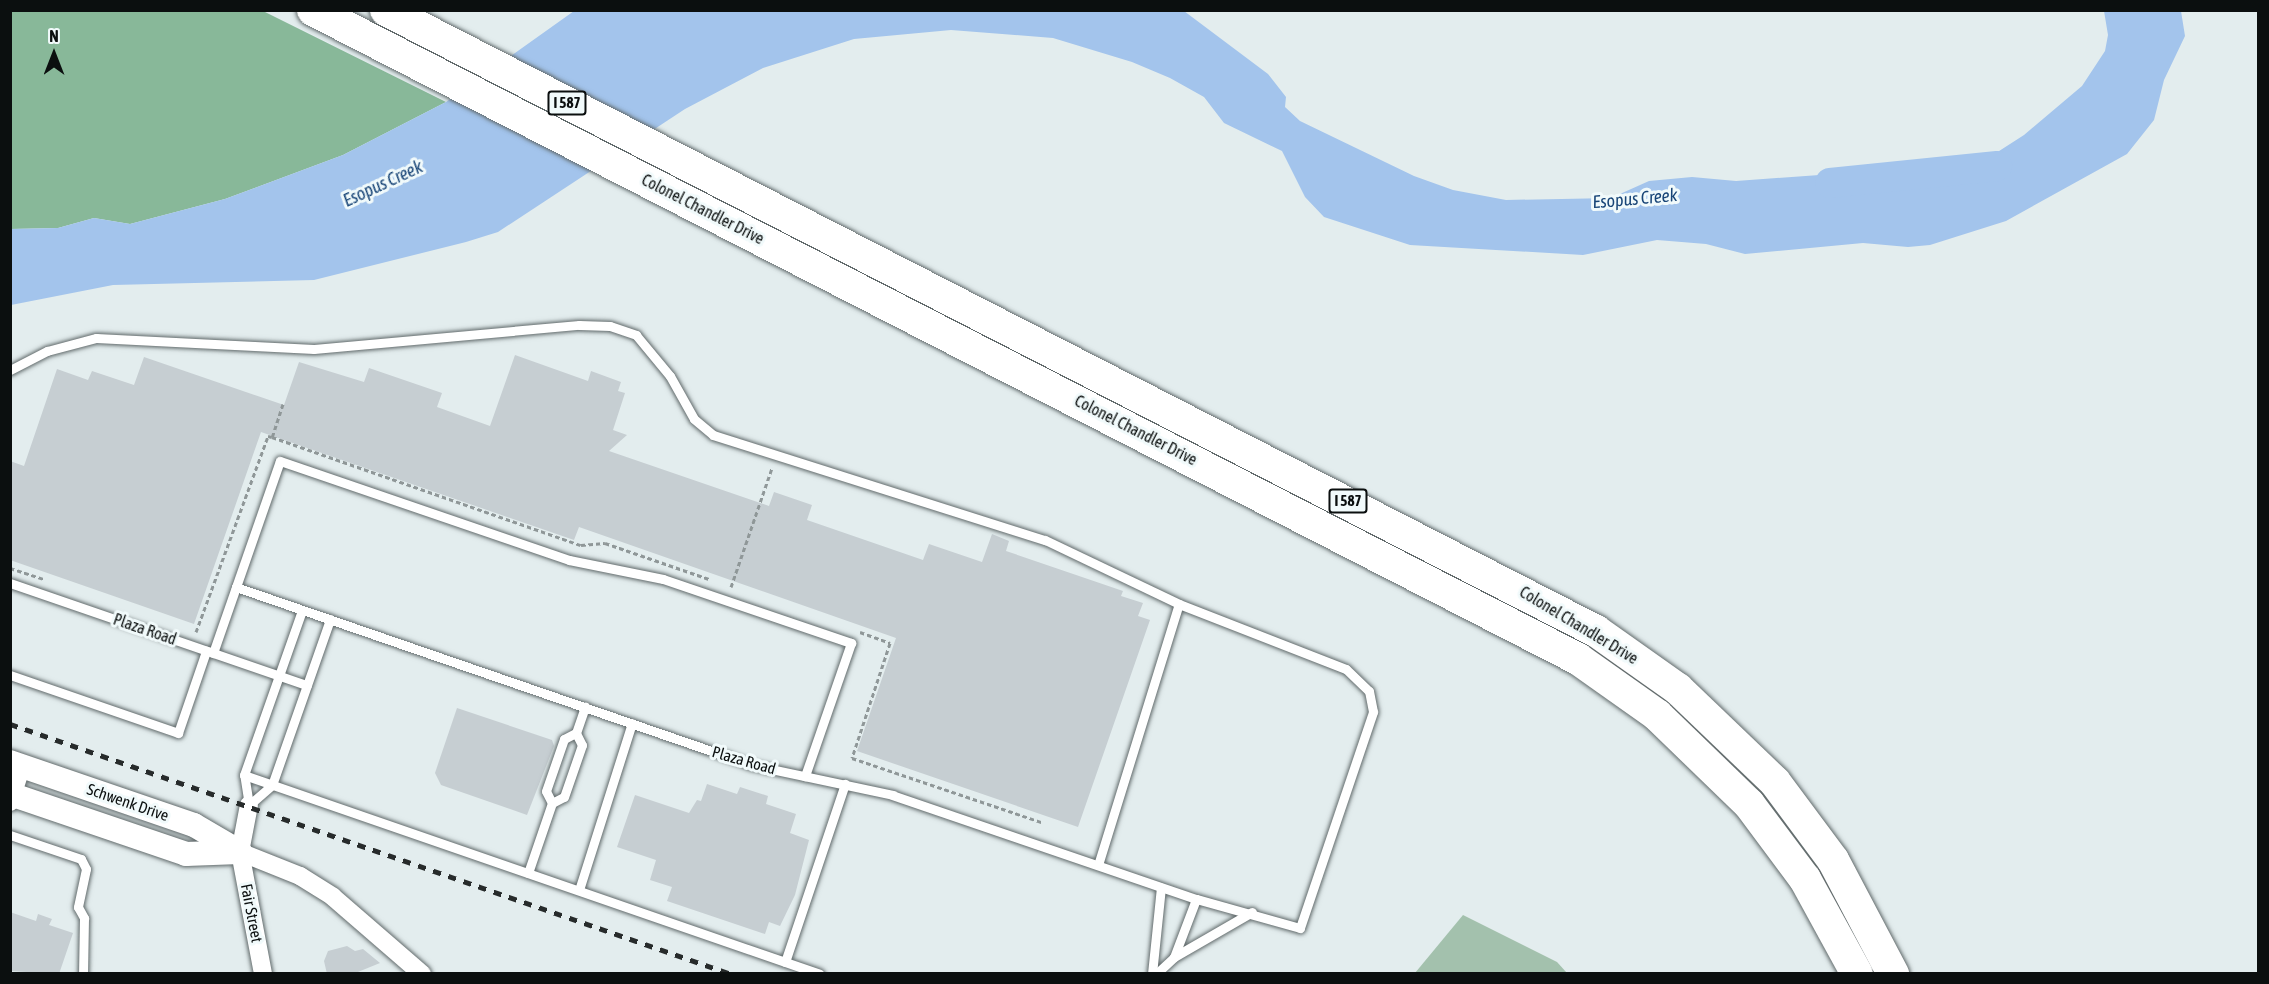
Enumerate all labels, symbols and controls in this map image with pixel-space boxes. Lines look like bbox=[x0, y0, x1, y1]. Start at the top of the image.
north arrow bbox=[24, 24, 84, 84]
text: N bbox=[49, 27, 59, 45]
road number: I 587 bbox=[546, 91, 588, 115]
water label: Esopus Creek bbox=[340, 156, 426, 212]
street label: Colonel Chandler Drive bbox=[639, 170, 767, 248]
water label: Esopus Creek bbox=[1592, 185, 1678, 213]
street label: Colonel Chandler Drive bbox=[1072, 391, 1200, 469]
road number: I 587 bbox=[1327, 489, 1369, 513]
street label: Colonel Chandler Drive bbox=[1516, 582, 1642, 668]
street label: Plaza Road bbox=[111, 609, 179, 649]
street label: Plaza Road bbox=[710, 742, 778, 778]
street label: Schwenk Drive bbox=[85, 779, 171, 825]
street label: Fair Street bbox=[237, 882, 267, 944]

